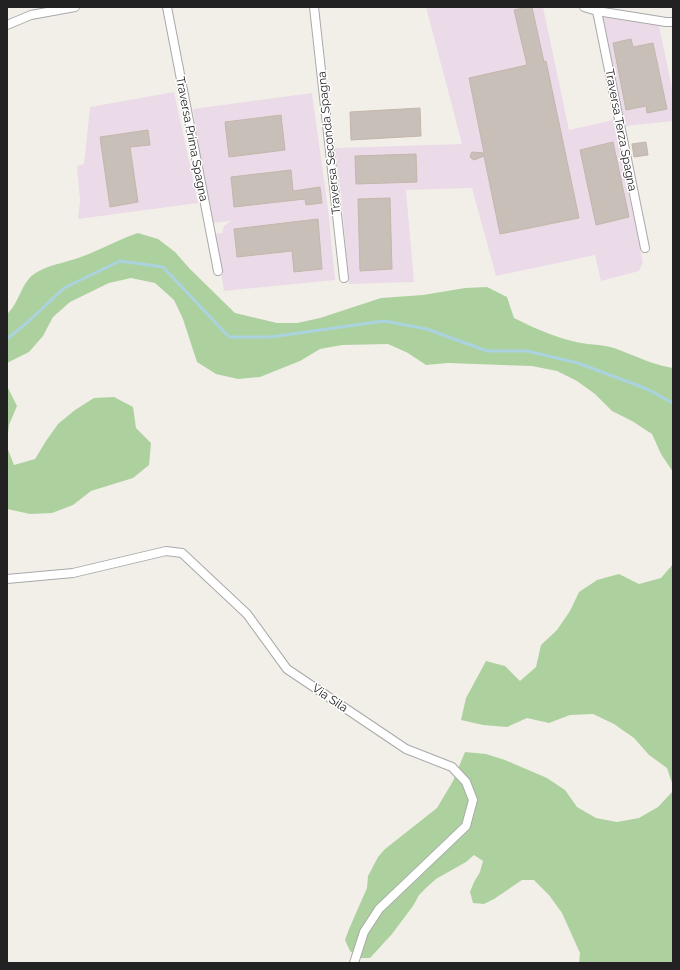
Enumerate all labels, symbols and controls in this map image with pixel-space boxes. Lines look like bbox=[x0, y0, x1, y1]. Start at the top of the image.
street label: Traversa Terza Spagna bbox=[602, 68, 640, 192]
street label: Traversa Seconda Spagna bbox=[315, 71, 343, 215]
street label: Traversa Prima Spagna bbox=[173, 75, 211, 203]
street label: Via Sila bbox=[309, 681, 351, 715]

